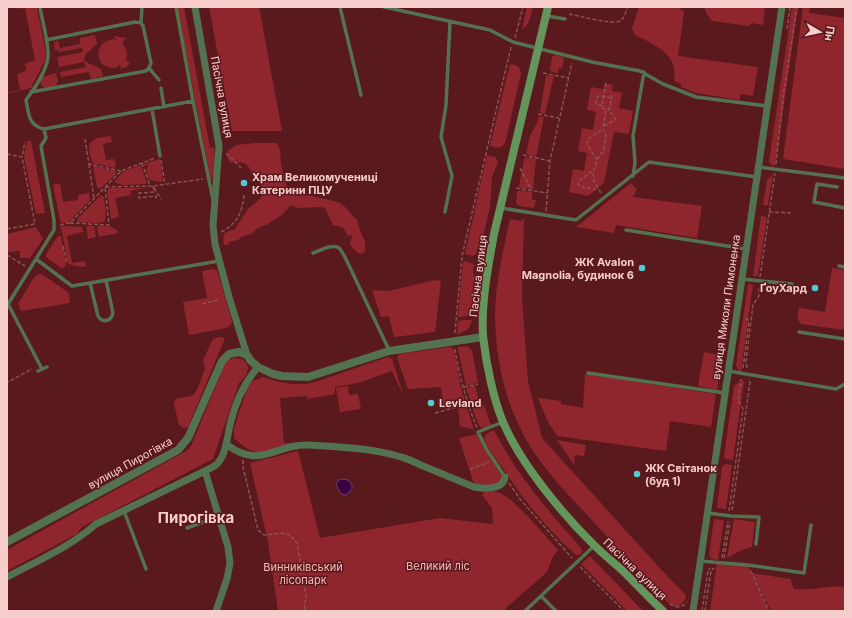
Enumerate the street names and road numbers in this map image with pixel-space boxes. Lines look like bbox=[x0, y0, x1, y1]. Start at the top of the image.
street label: Пасічна вулиця bbox=[208, 55, 236, 139]
street label: вулиця Миколи Пимоненка bbox=[709, 233, 743, 381]
street label: Пасічна вулиця bbox=[466, 234, 490, 318]
street label: вулиця Пирогівка bbox=[85, 434, 175, 492]
street label: Пасічна вулиця bbox=[600, 535, 670, 603]

